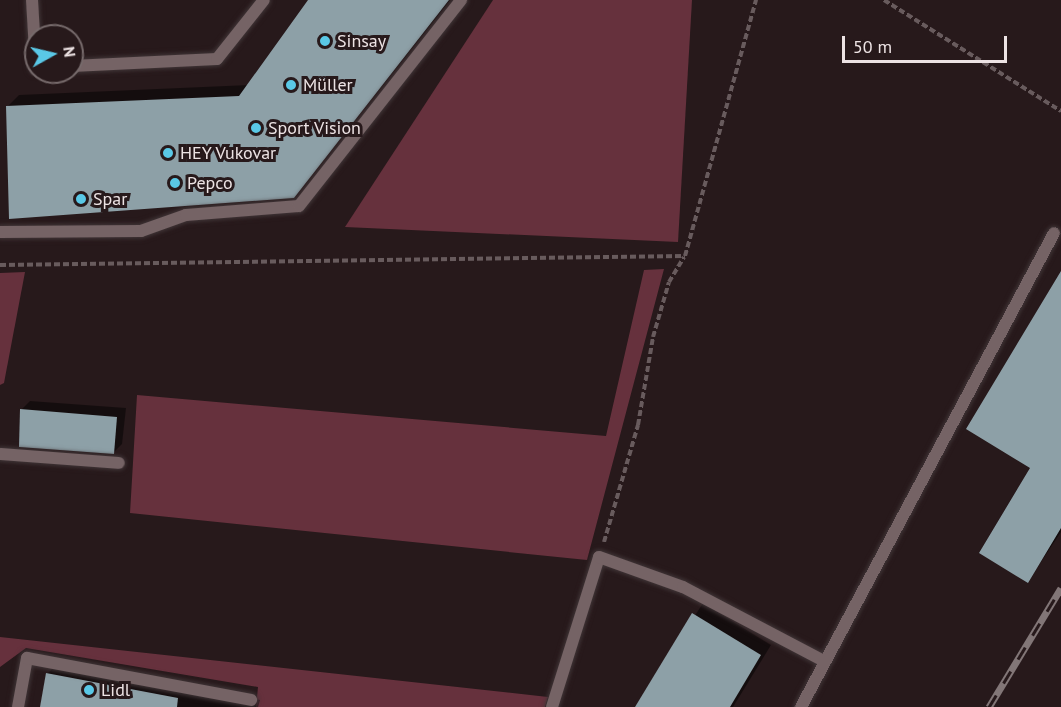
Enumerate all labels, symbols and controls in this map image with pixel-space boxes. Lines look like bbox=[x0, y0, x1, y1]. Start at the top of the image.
north arrow bbox=[24, 24, 84, 84]
scale bar bbox=[845, 24, 1010, 62]
place label: Sinsay bbox=[337, 30, 386, 52]
marker: Sinsay bbox=[318, 34, 332, 48]
text: 50 m bbox=[853, 35, 892, 58]
text: N bbox=[59, 45, 80, 58]
place label: Müller bbox=[303, 74, 353, 96]
marker: Müller bbox=[284, 78, 298, 92]
place label: Sport Vision bbox=[268, 117, 361, 139]
marker: Sport Vision bbox=[249, 121, 263, 135]
place label: HEY Vukovar bbox=[180, 142, 277, 164]
marker: HEY Vukovar bbox=[161, 146, 175, 160]
place label: Pepco bbox=[187, 172, 233, 194]
marker: Pepco bbox=[168, 176, 182, 190]
place label: Spar bbox=[93, 188, 127, 210]
marker: Spar bbox=[74, 192, 88, 206]
place label: Lidl bbox=[101, 679, 130, 701]
marker: Lidl bbox=[82, 683, 96, 697]

